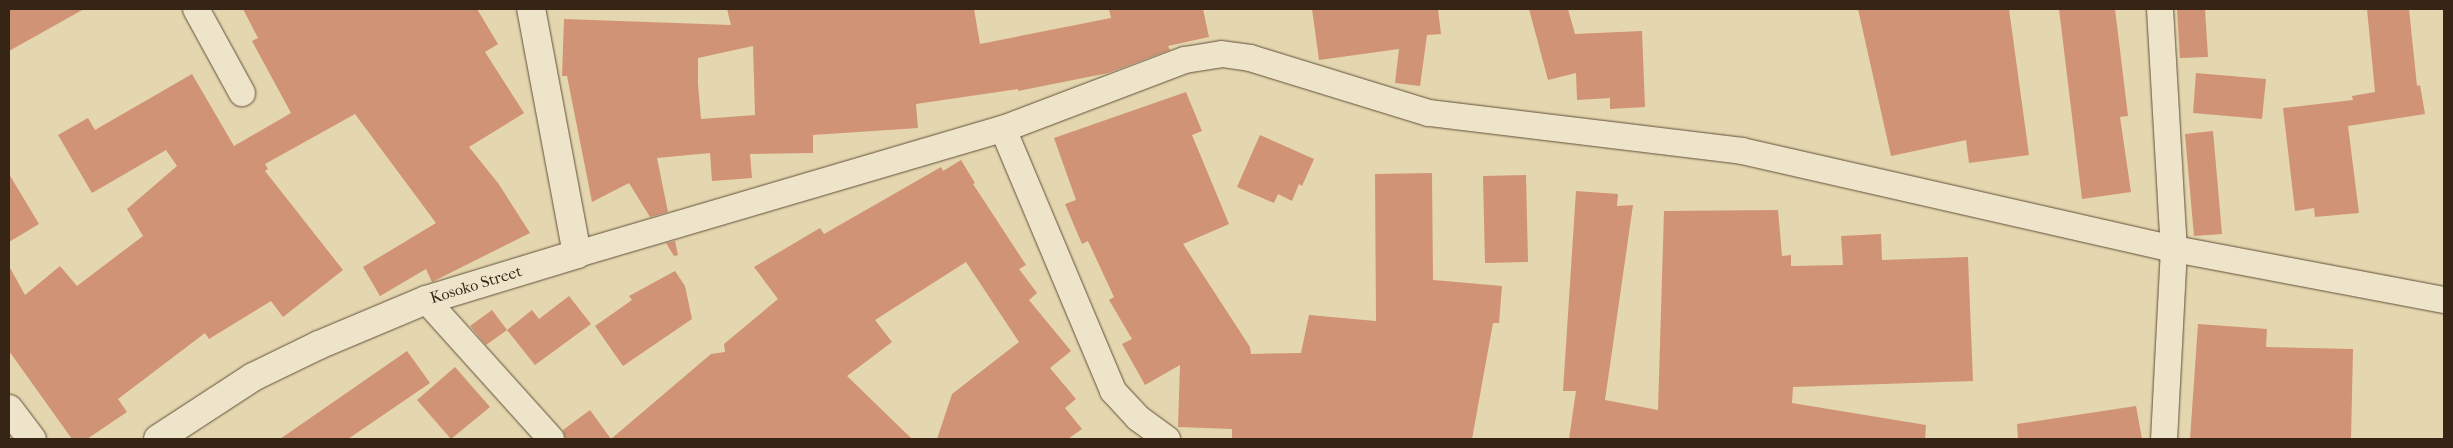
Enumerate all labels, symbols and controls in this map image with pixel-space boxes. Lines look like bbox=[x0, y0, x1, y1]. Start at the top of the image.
street label: Kosoko Street bbox=[428, 262, 524, 308]

